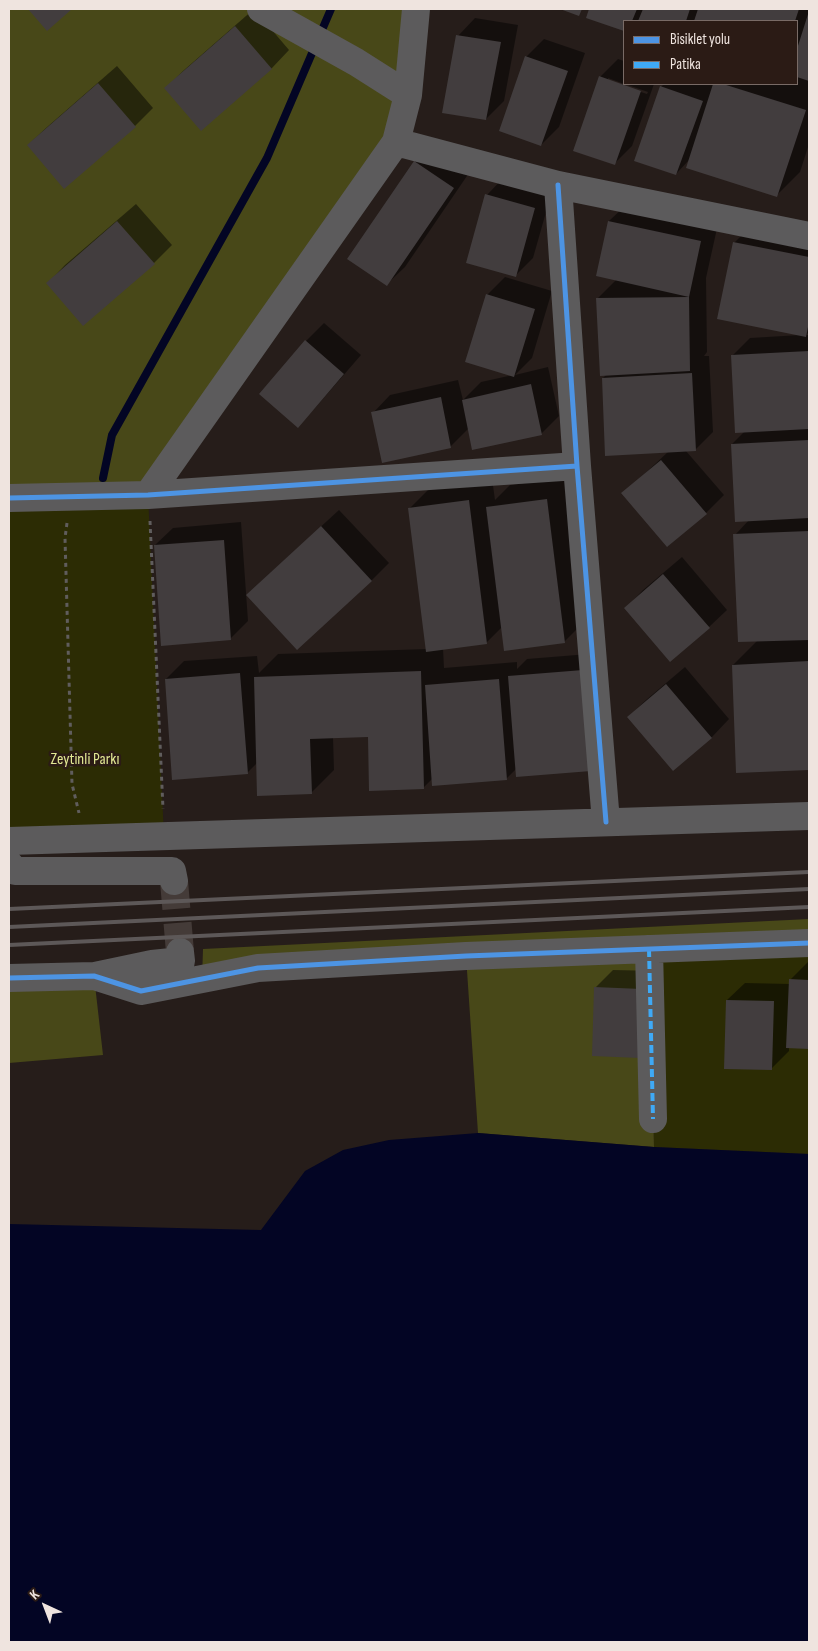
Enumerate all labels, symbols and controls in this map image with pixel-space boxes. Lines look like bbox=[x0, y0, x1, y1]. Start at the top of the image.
legend bbox=[623, 20, 798, 85]
text: Bisiklet yolu bbox=[670, 30, 730, 49]
text: Patika bbox=[670, 55, 701, 74]
park label: Zeytinli Parkı bbox=[51, 750, 119, 770]
north arrow bbox=[20, 1581, 70, 1631]
text: K bbox=[26, 1586, 43, 1603]

